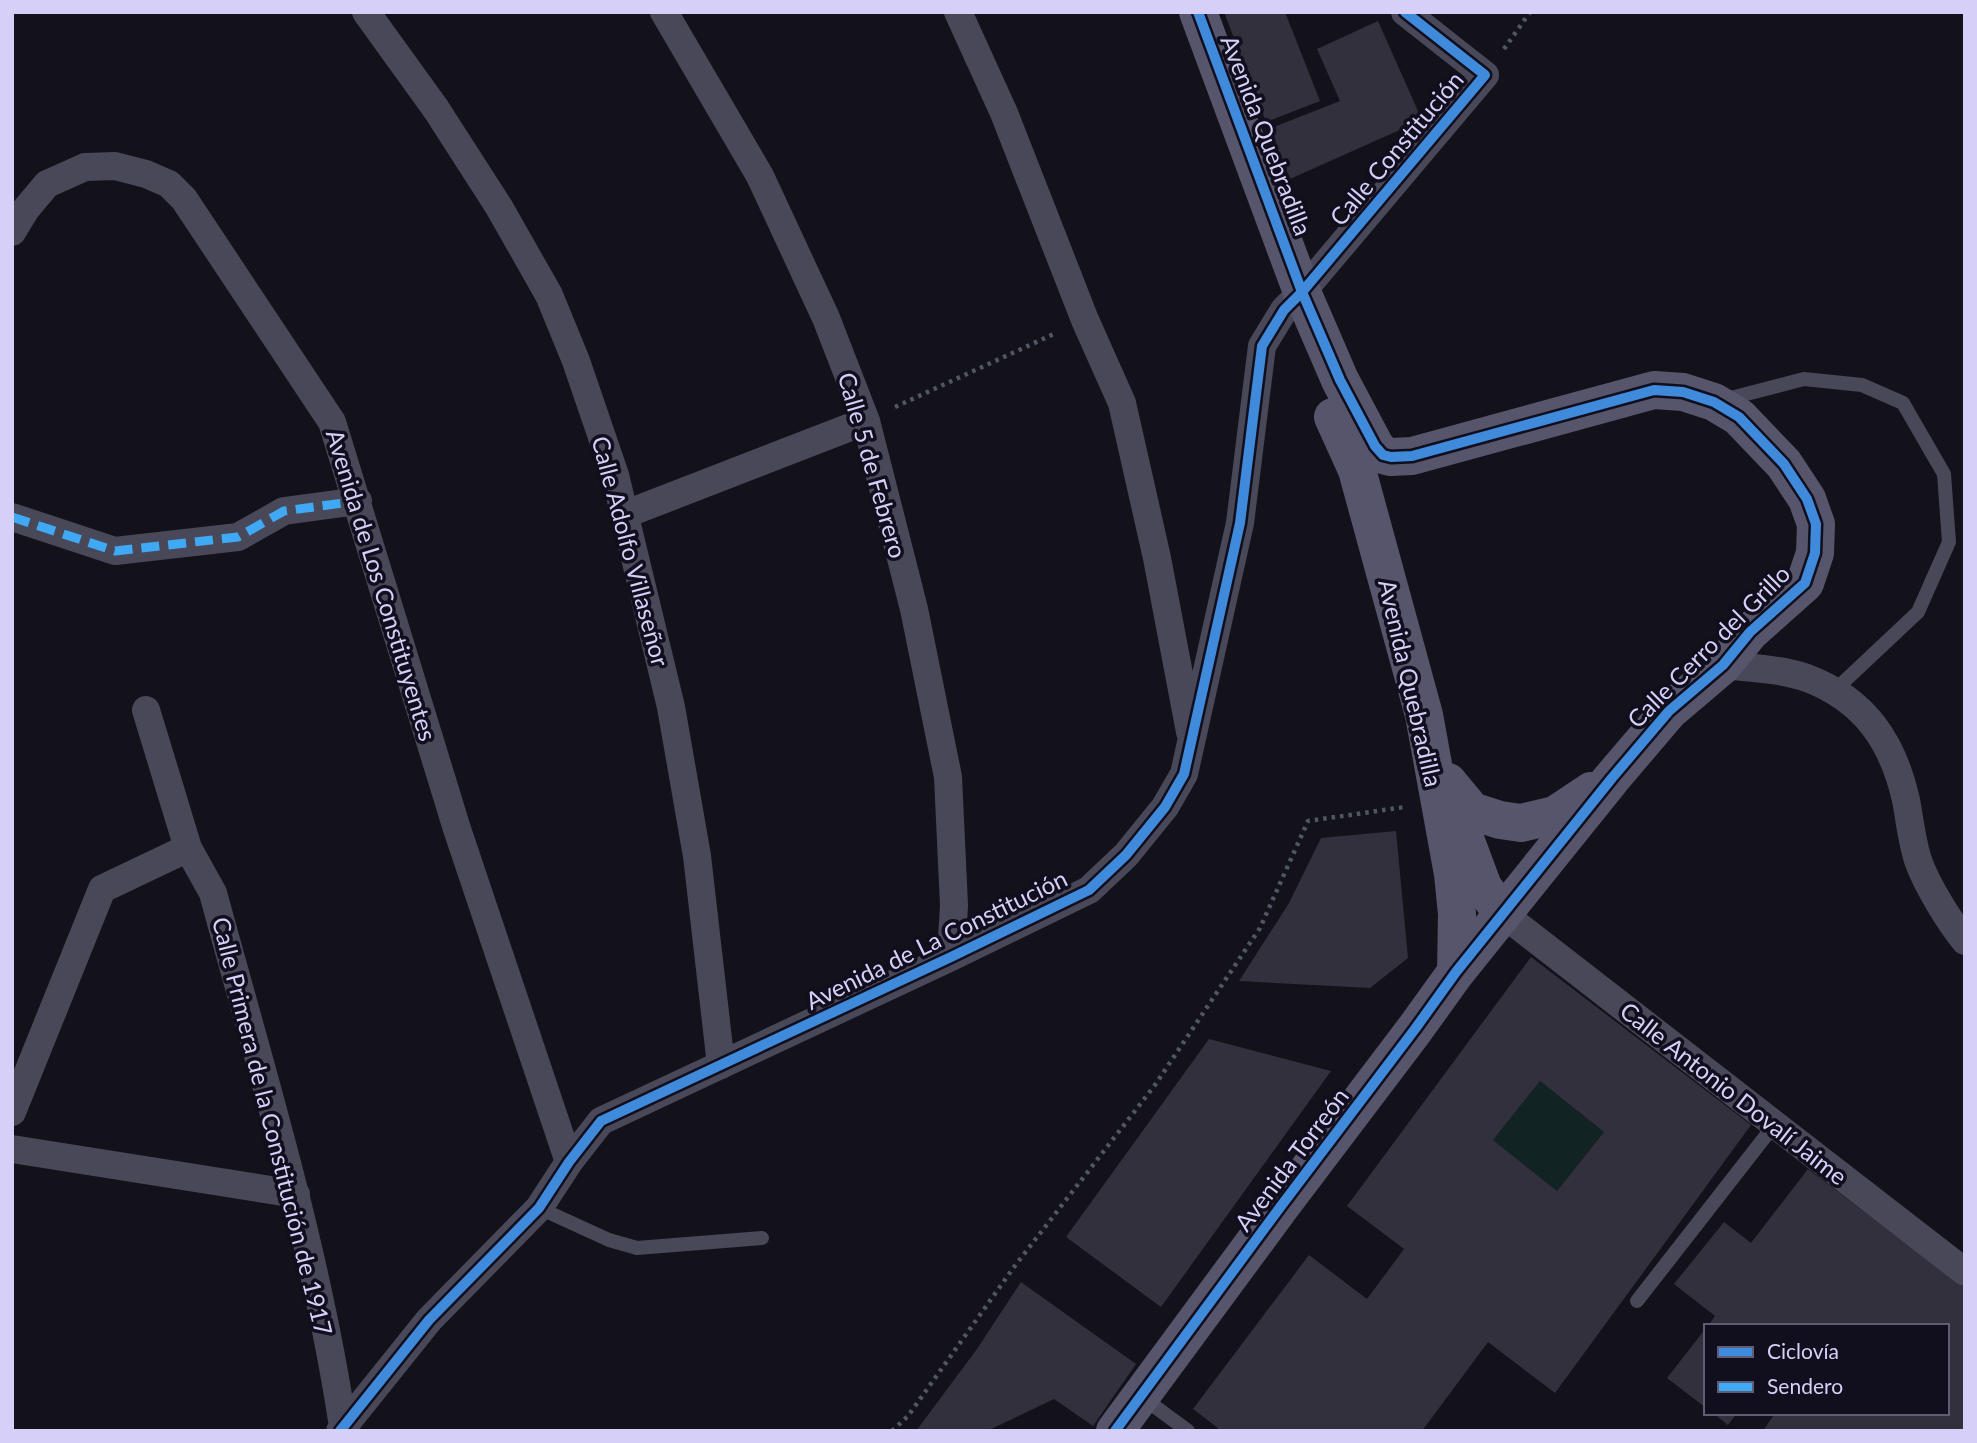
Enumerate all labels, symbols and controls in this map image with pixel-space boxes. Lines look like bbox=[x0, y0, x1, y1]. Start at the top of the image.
street label: Avenida Quebradilla bbox=[1215, 31, 1319, 239]
street label: Calle Constitución bbox=[1323, 65, 1469, 231]
street label: Calle 5 de Febrero bbox=[833, 369, 913, 561]
street label: Avenida de Los Constituyentes bbox=[321, 426, 443, 744]
street label: Calle Adolfo Villaseñor bbox=[586, 433, 676, 669]
street label: Calle Cerro del Grillo bbox=[1621, 559, 1795, 733]
street label: Avenida Quebradilla bbox=[1373, 576, 1449, 790]
street label: Avenida de La Constitución bbox=[800, 863, 1072, 1015]
street label: Calle Primera de la Constitución de 1917 bbox=[207, 914, 339, 1338]
street label: Calle Antonio Dovalí Jaime bbox=[1615, 995, 1853, 1191]
street label: Avenida Torreón bbox=[1228, 1082, 1354, 1236]
legend bbox=[1704, 1324, 1949, 1415]
text: Ciclovía bbox=[1767, 1338, 1839, 1363]
text: Sendero bbox=[1767, 1373, 1843, 1398]

